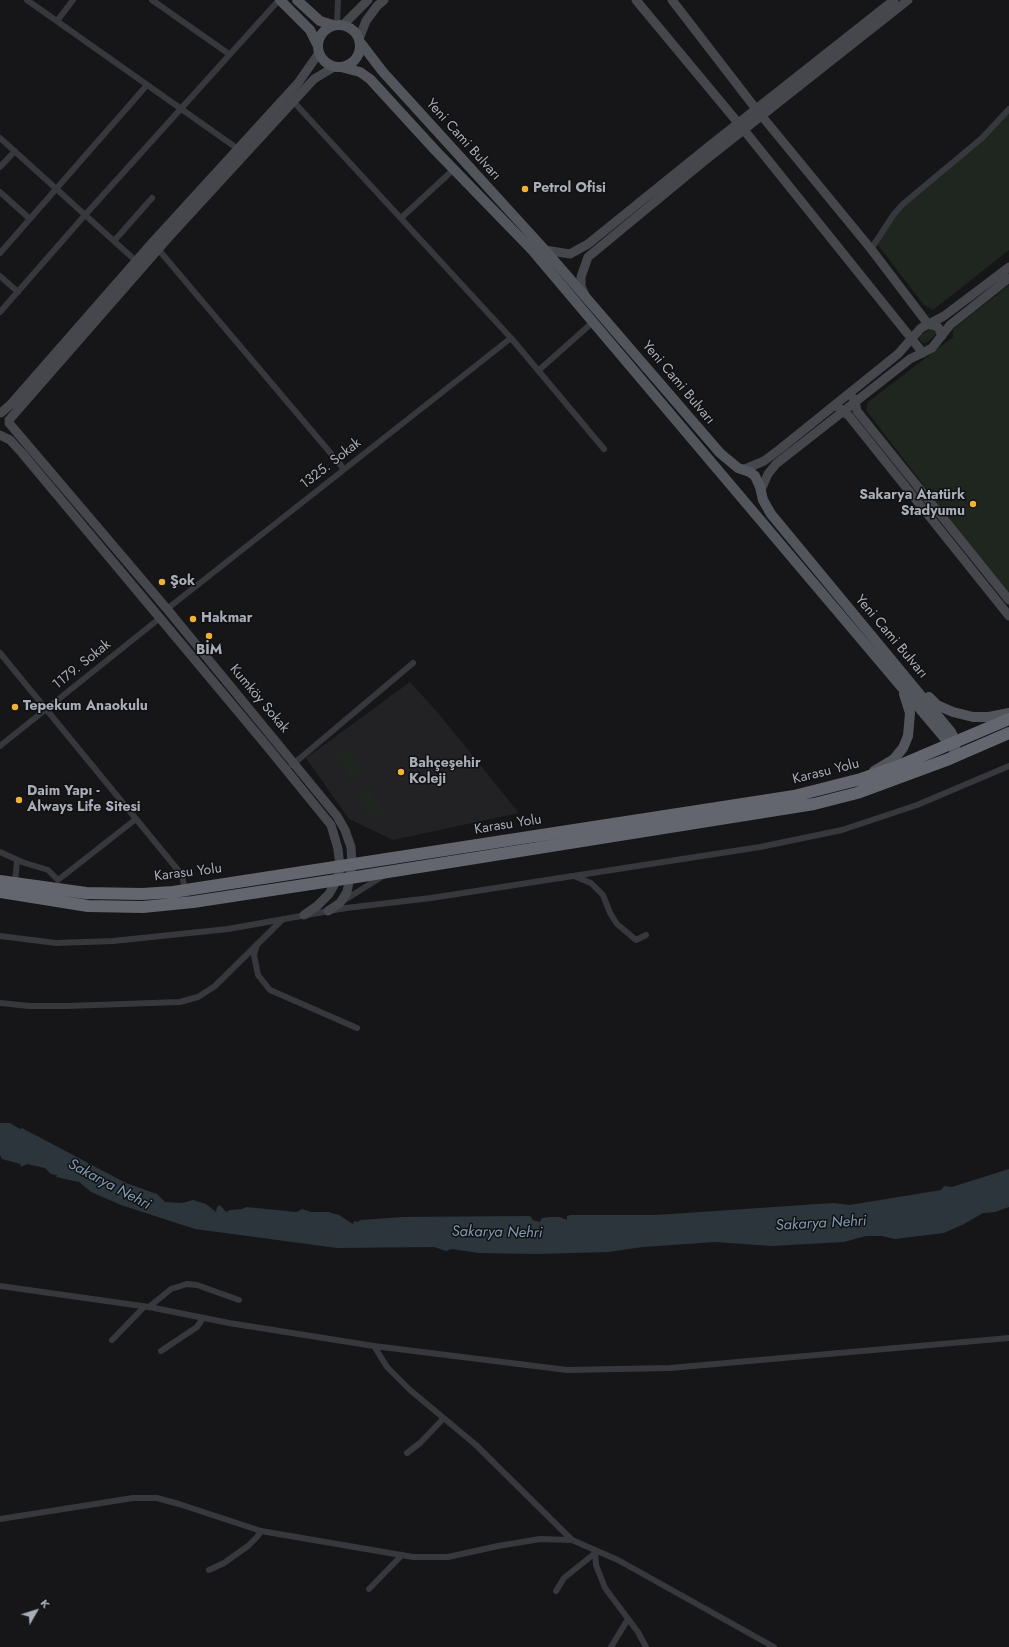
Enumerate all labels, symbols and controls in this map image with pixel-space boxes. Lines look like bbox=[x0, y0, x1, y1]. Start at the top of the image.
street label: Yeni Cami Bulvarı bbox=[422, 96, 504, 184]
place label: Petrol Ofisi bbox=[533, 181, 606, 197]
marker: Petrol Ofisi bbox=[520, 184, 530, 194]
street label: Yeni Cami Bulvarı bbox=[638, 338, 718, 428]
street label: 1325. Sokak bbox=[297, 435, 365, 493]
place label: Sakarya Atatürk Stadyumu bbox=[859, 488, 965, 520]
marker: Sakarya Atatürk Stadyumu bbox=[968, 499, 978, 509]
place label: Şok bbox=[170, 574, 195, 590]
marker: Şok bbox=[157, 577, 167, 587]
street label: Yeni Cami Bulvarı bbox=[851, 592, 931, 682]
place label: Hakmar bbox=[201, 611, 252, 627]
marker: Hakmar bbox=[188, 614, 198, 624]
marker: BİM bbox=[204, 631, 214, 641]
street label: 1179. Sokak bbox=[50, 637, 114, 693]
place label: BİM bbox=[196, 643, 222, 659]
street label: Kumköy Sokak bbox=[226, 661, 292, 737]
place label: Tepekum Anaokulu bbox=[23, 699, 148, 715]
marker: Tepekum Anaokulu bbox=[10, 702, 20, 712]
place label: Bahçeşehir Koleji bbox=[409, 756, 481, 788]
street label: Karasu Yolu bbox=[791, 756, 861, 788]
marker: Bahçeşehir Koleji bbox=[396, 767, 406, 777]
place label: Daim Yapı - Always Life Sitesi bbox=[27, 784, 141, 816]
marker: Daim Yapı - Always Life Sitesi bbox=[14, 795, 24, 805]
street label: Karasu Yolu bbox=[473, 811, 543, 839]
street label: Karasu Yolu bbox=[153, 861, 223, 885]
water label: Sakarya Nehri bbox=[65, 1156, 153, 1214]
water label: Sakarya Nehri bbox=[775, 1213, 867, 1235]
water label: Sakarya Nehri bbox=[451, 1223, 543, 1243]
north arrow bbox=[16, 1591, 56, 1631]
text: K bbox=[37, 1595, 54, 1611]

